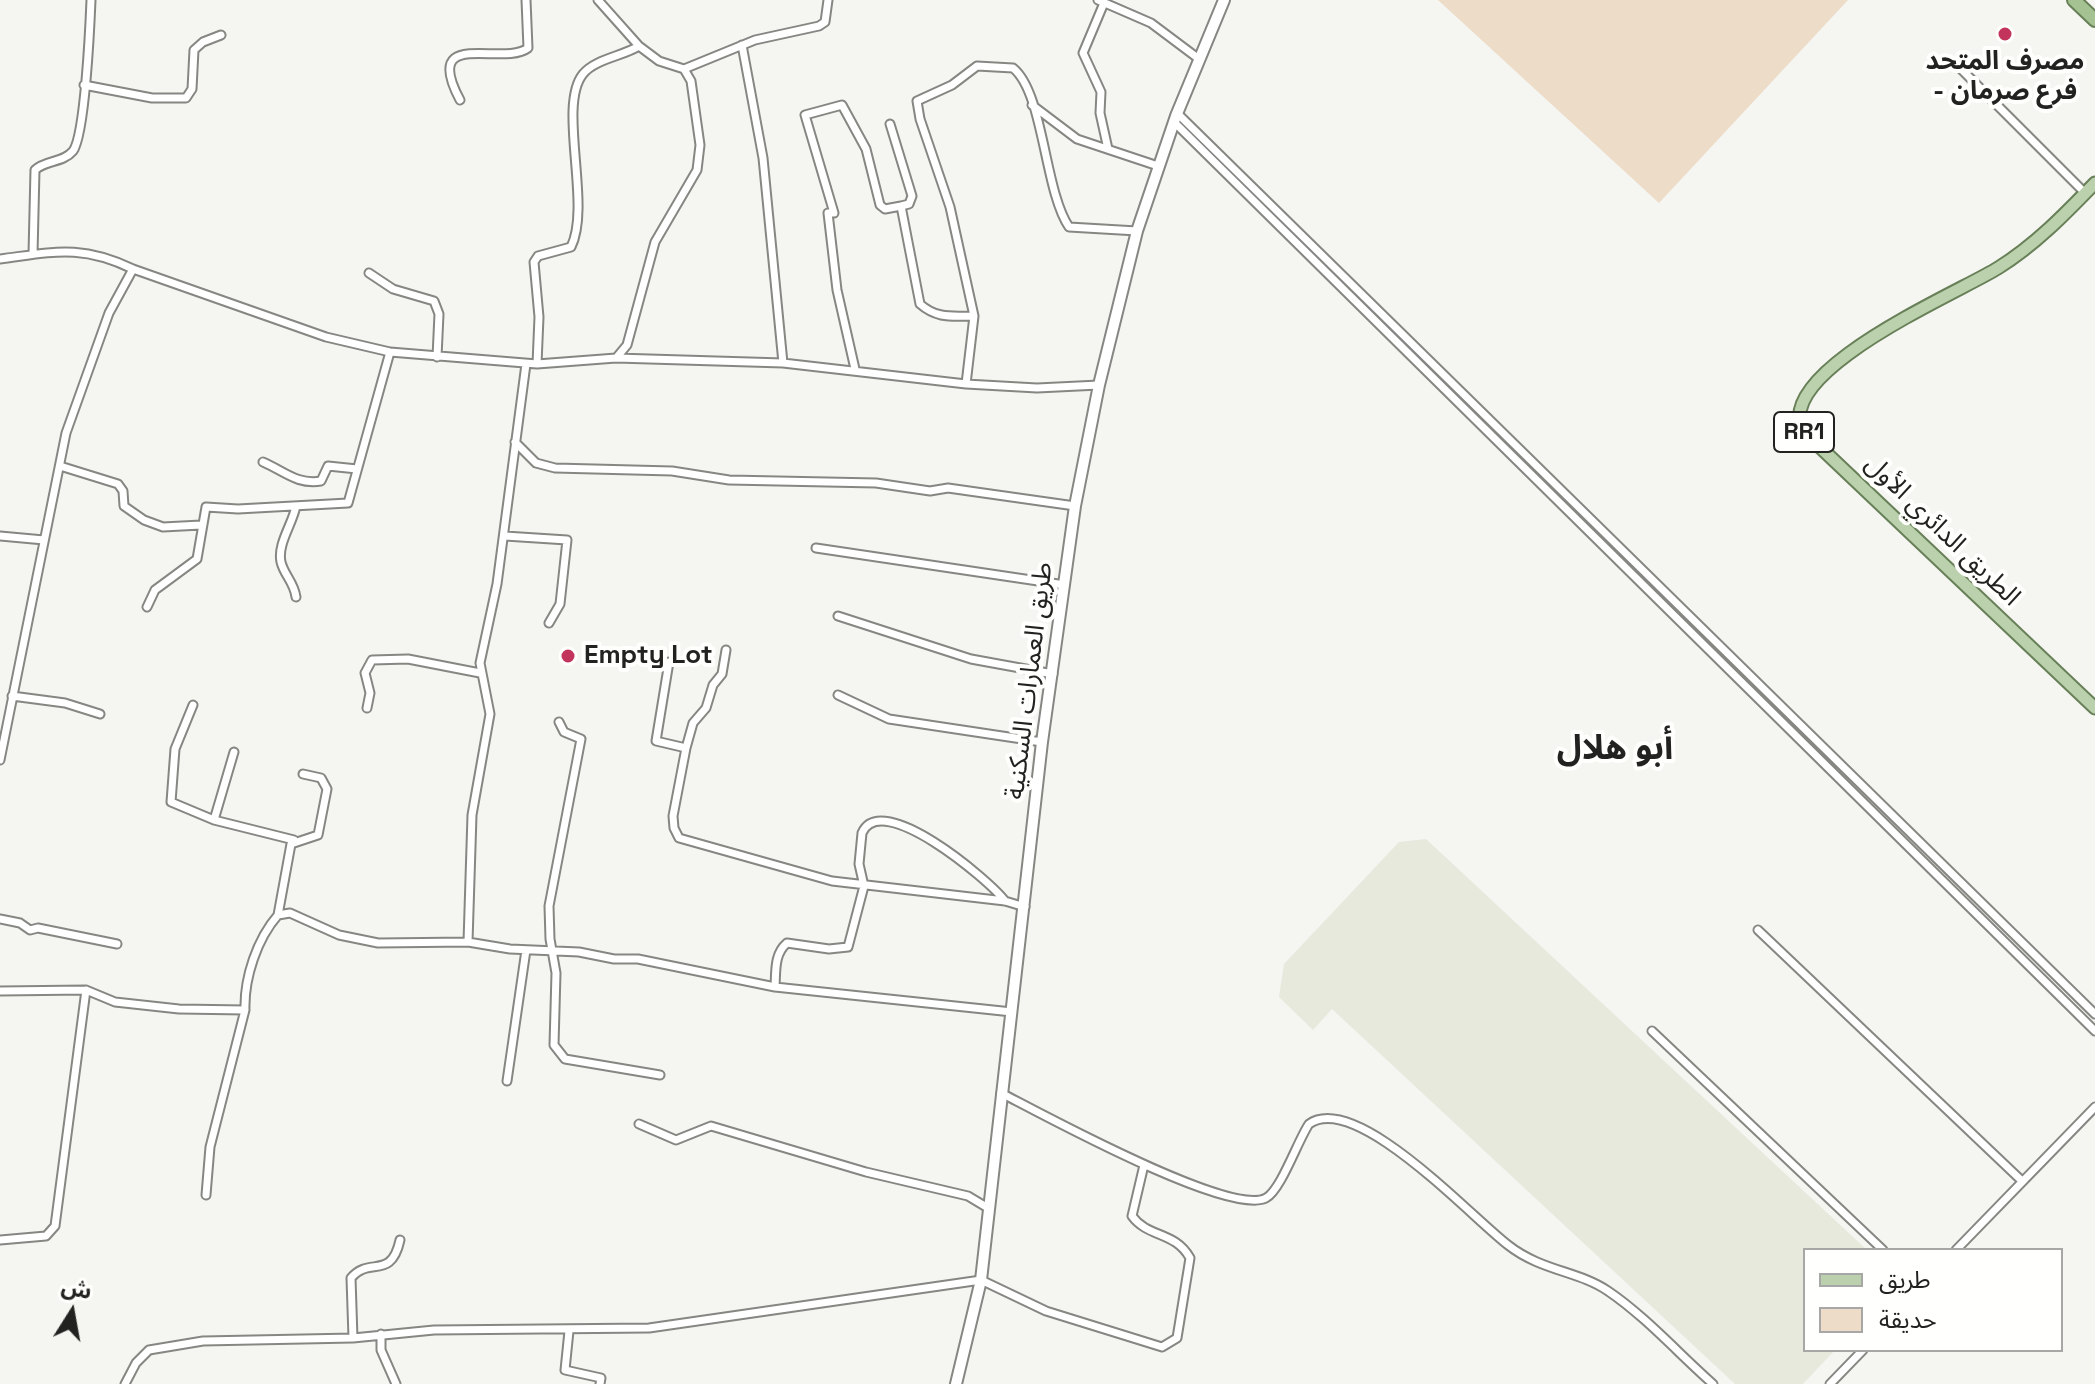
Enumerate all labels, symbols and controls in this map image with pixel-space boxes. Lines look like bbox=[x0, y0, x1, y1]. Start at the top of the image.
marker: مصرف المتحد - فرع صرمان bbox=[1996, 25, 2014, 43]
place label: مصرف المتحد - فرع صرمان bbox=[1926, 46, 2084, 108]
road number: RR1 bbox=[1774, 412, 1834, 452]
street label: الطريق الدائري الأول bbox=[1858, 449, 2026, 613]
street label: طريق العمارات السكنية bbox=[1000, 561, 1060, 801]
place label: Empty Lot bbox=[584, 640, 713, 672]
marker: Empty Lot bbox=[559, 647, 577, 665]
district label: أبو هلال bbox=[1557, 730, 1673, 770]
legend bbox=[1803, 1248, 2063, 1352]
text: طريق bbox=[1879, 1264, 1931, 1295]
north arrow bbox=[32, 1272, 112, 1352]
text: ش bbox=[59, 1272, 94, 1305]
text: حديقة bbox=[1879, 1304, 1937, 1335]

